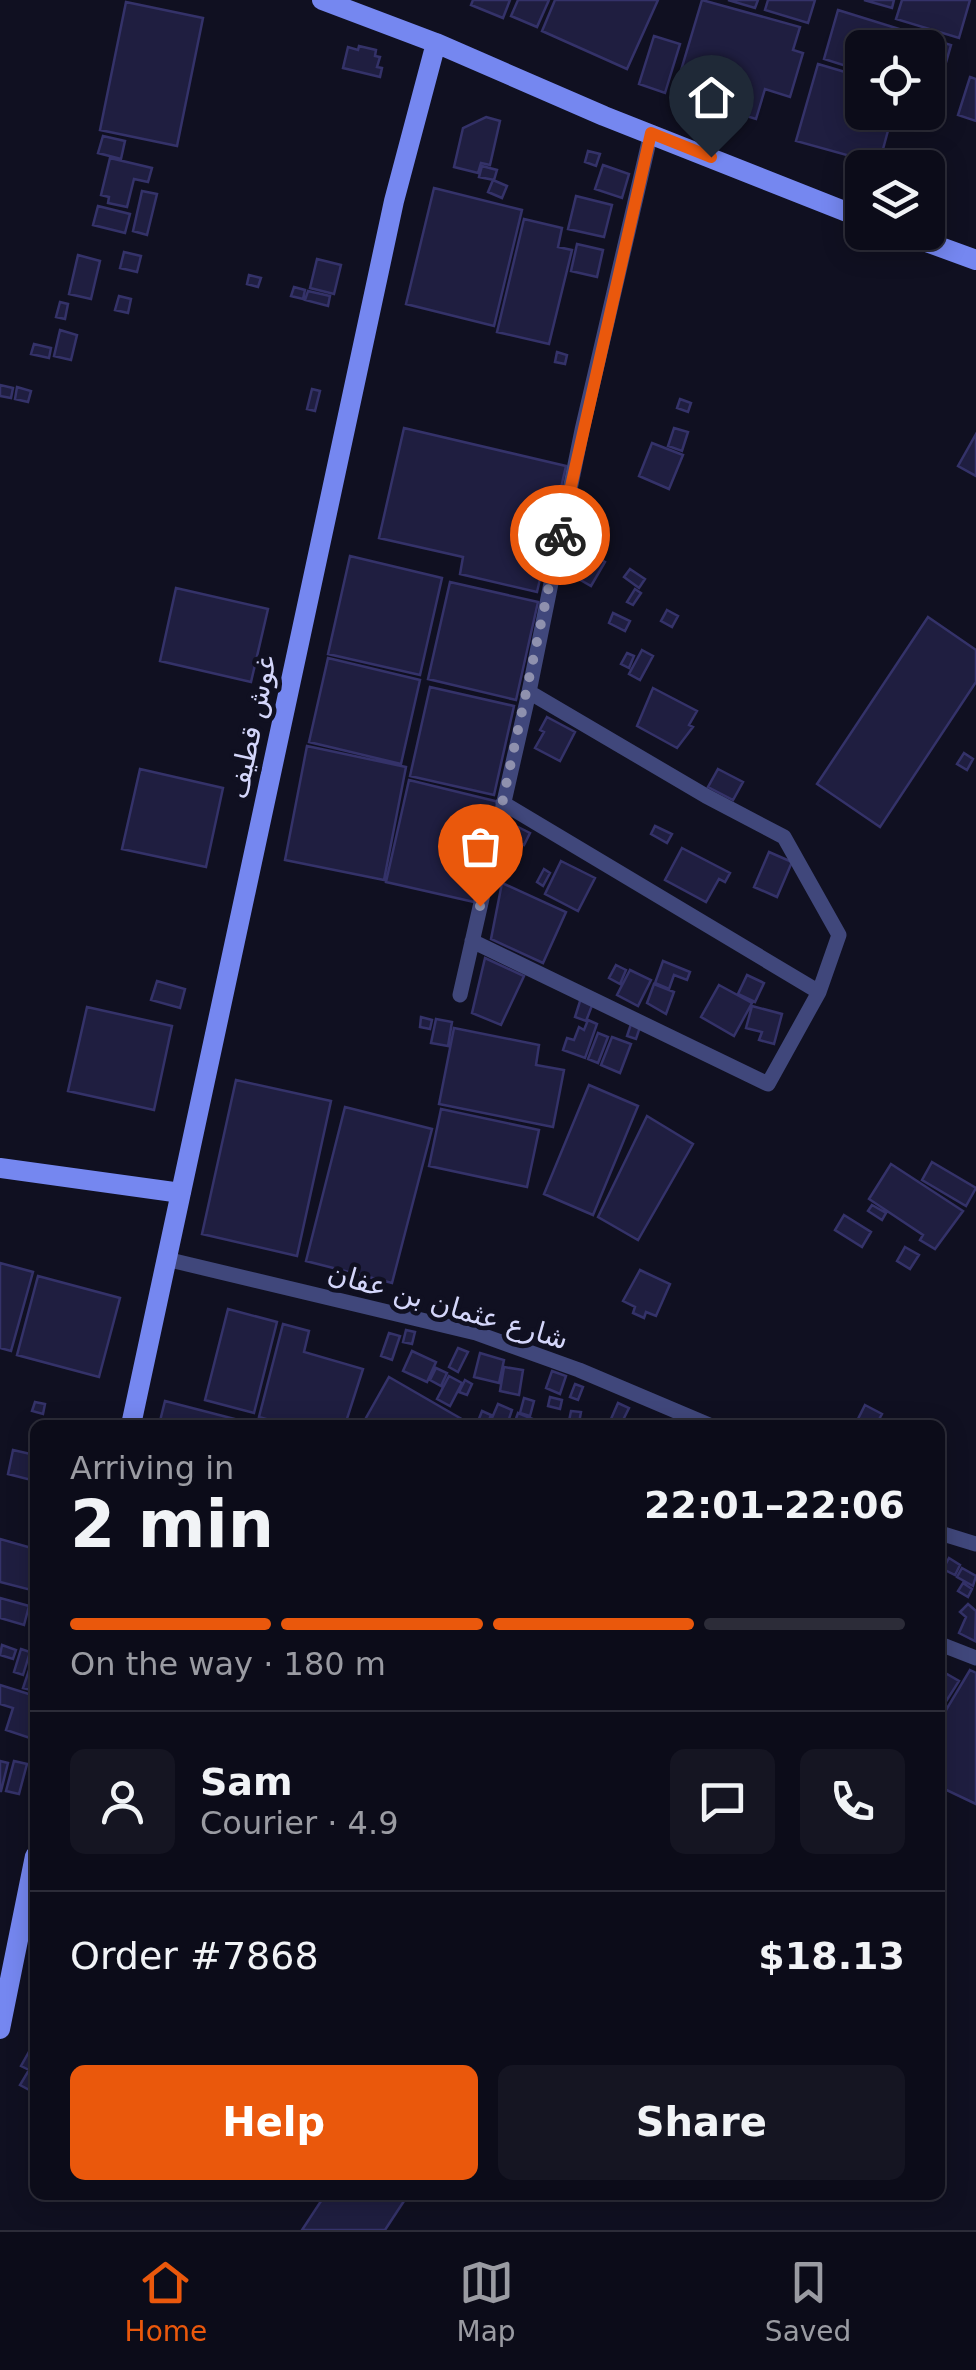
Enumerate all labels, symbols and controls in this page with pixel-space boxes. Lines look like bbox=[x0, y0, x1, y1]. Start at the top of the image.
map controls bbox=[845, 30, 945, 250]
button: locate bbox=[845, 30, 945, 130]
pin bbox=[669, 55, 754, 158]
icon: home bbox=[684, 70, 739, 125]
button: layers bbox=[845, 150, 945, 250]
courier bbox=[510, 485, 610, 585]
icon: bike bbox=[533, 508, 588, 563]
street label: غوش قطيف bbox=[221, 652, 283, 802]
pin bbox=[438, 804, 523, 907]
icon: bag bbox=[453, 819, 508, 874]
street label: شارع عثمان بن عفان bbox=[324, 1256, 572, 1356]
text: Arriving in bbox=[70, 1449, 234, 1487]
text: 22:01–22:06 bbox=[644, 1483, 905, 1527]
text: 2 min bbox=[70, 1487, 274, 1562]
text: On the way · 180 m bbox=[70, 1645, 386, 1683]
button: person bbox=[70, 1749, 175, 1854]
button: chat bbox=[670, 1749, 775, 1854]
button: phone bbox=[800, 1749, 905, 1854]
text: Sam bbox=[200, 1760, 293, 1804]
text: Courier · 4.9 bbox=[200, 1804, 399, 1842]
text: Order #7868 bbox=[70, 1934, 319, 1978]
text: $18.13 bbox=[758, 1934, 905, 1978]
button: Help bbox=[70, 2065, 478, 2180]
button: Share bbox=[498, 2065, 905, 2180]
tab: Home bbox=[125, 2255, 207, 2348]
tab: Map bbox=[457, 2255, 516, 2348]
tab: Saved bbox=[765, 2255, 851, 2348]

